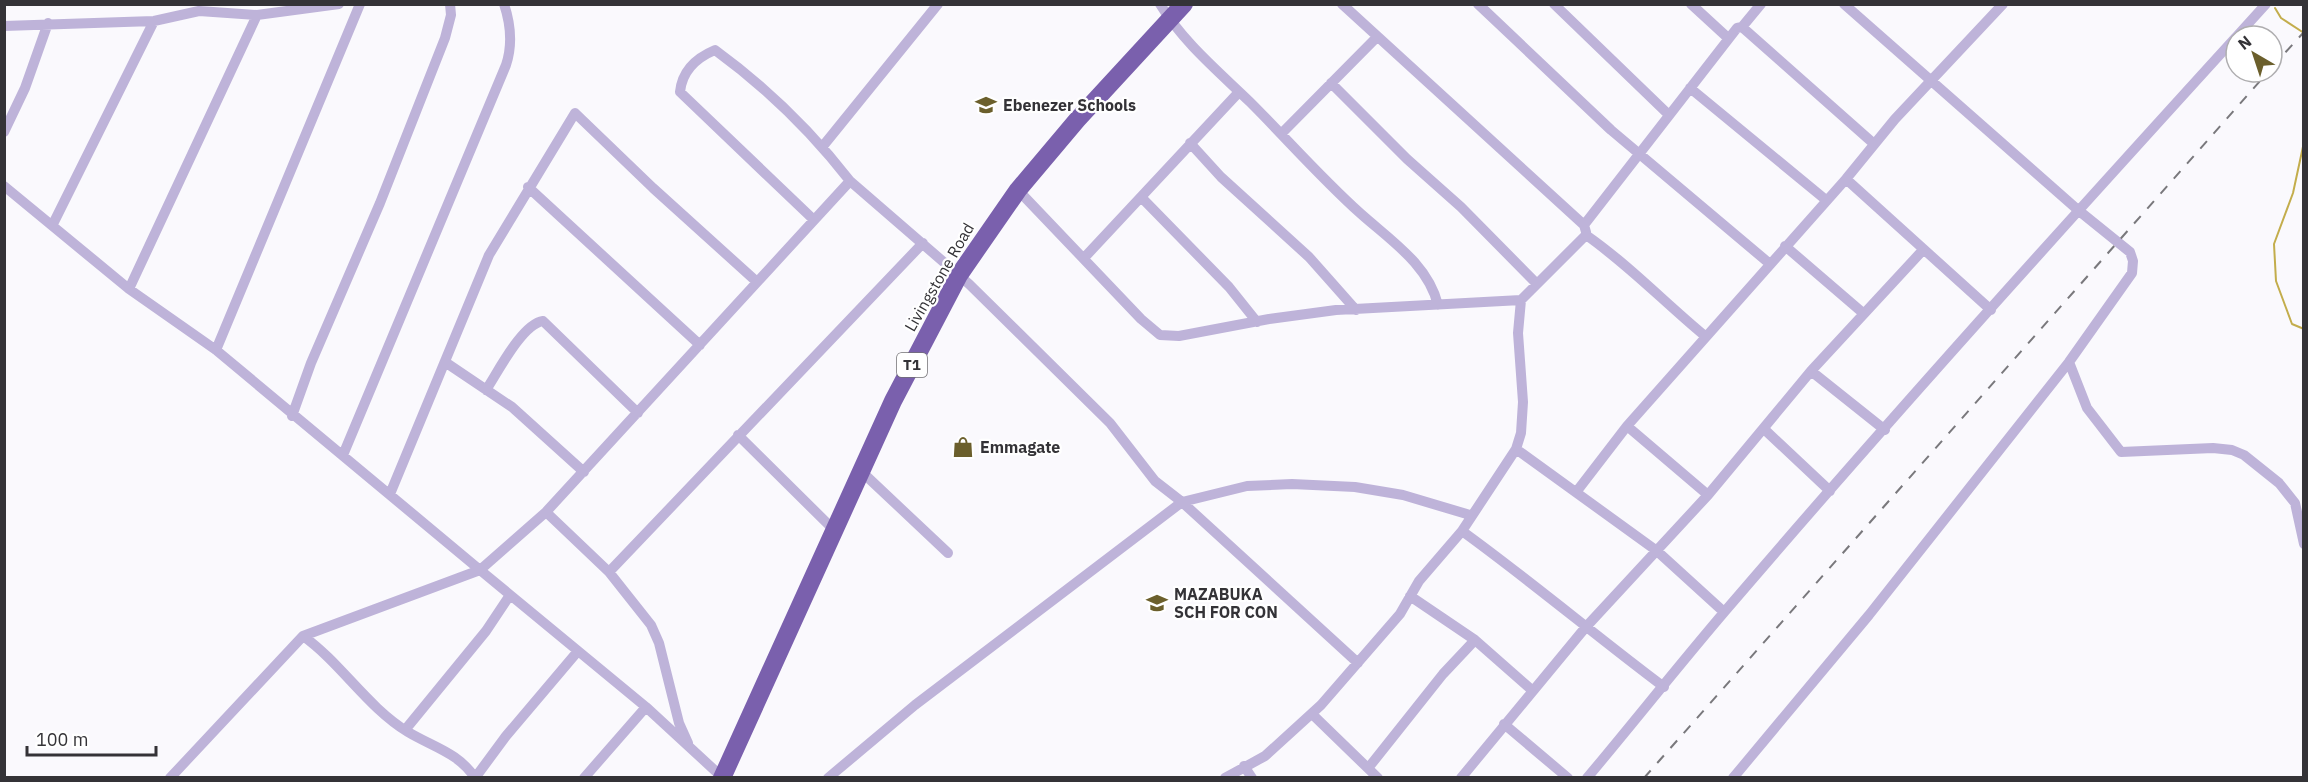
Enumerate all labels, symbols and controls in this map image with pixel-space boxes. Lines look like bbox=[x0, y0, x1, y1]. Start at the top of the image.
north arrow bbox=[2224, 24, 2284, 84]
text: N bbox=[2234, 31, 2255, 54]
school or university icon: Ebenezer Schools bbox=[974, 93, 998, 117]
place label: Ebenezer Schools bbox=[1003, 95, 1136, 115]
street label: Livingstone Road bbox=[900, 219, 978, 335]
road number: T1 bbox=[897, 353, 927, 377]
shop icon: Emmagate bbox=[951, 435, 975, 459]
place label: Emmagate bbox=[980, 437, 1060, 457]
place label: MAZABUKA SCH FOR CON bbox=[1174, 584, 1278, 622]
school or university icon: MAZABUKA SCH FOR CON bbox=[1145, 591, 1169, 615]
scale bar bbox=[27, 719, 156, 757]
text: 100 m bbox=[36, 728, 88, 751]

